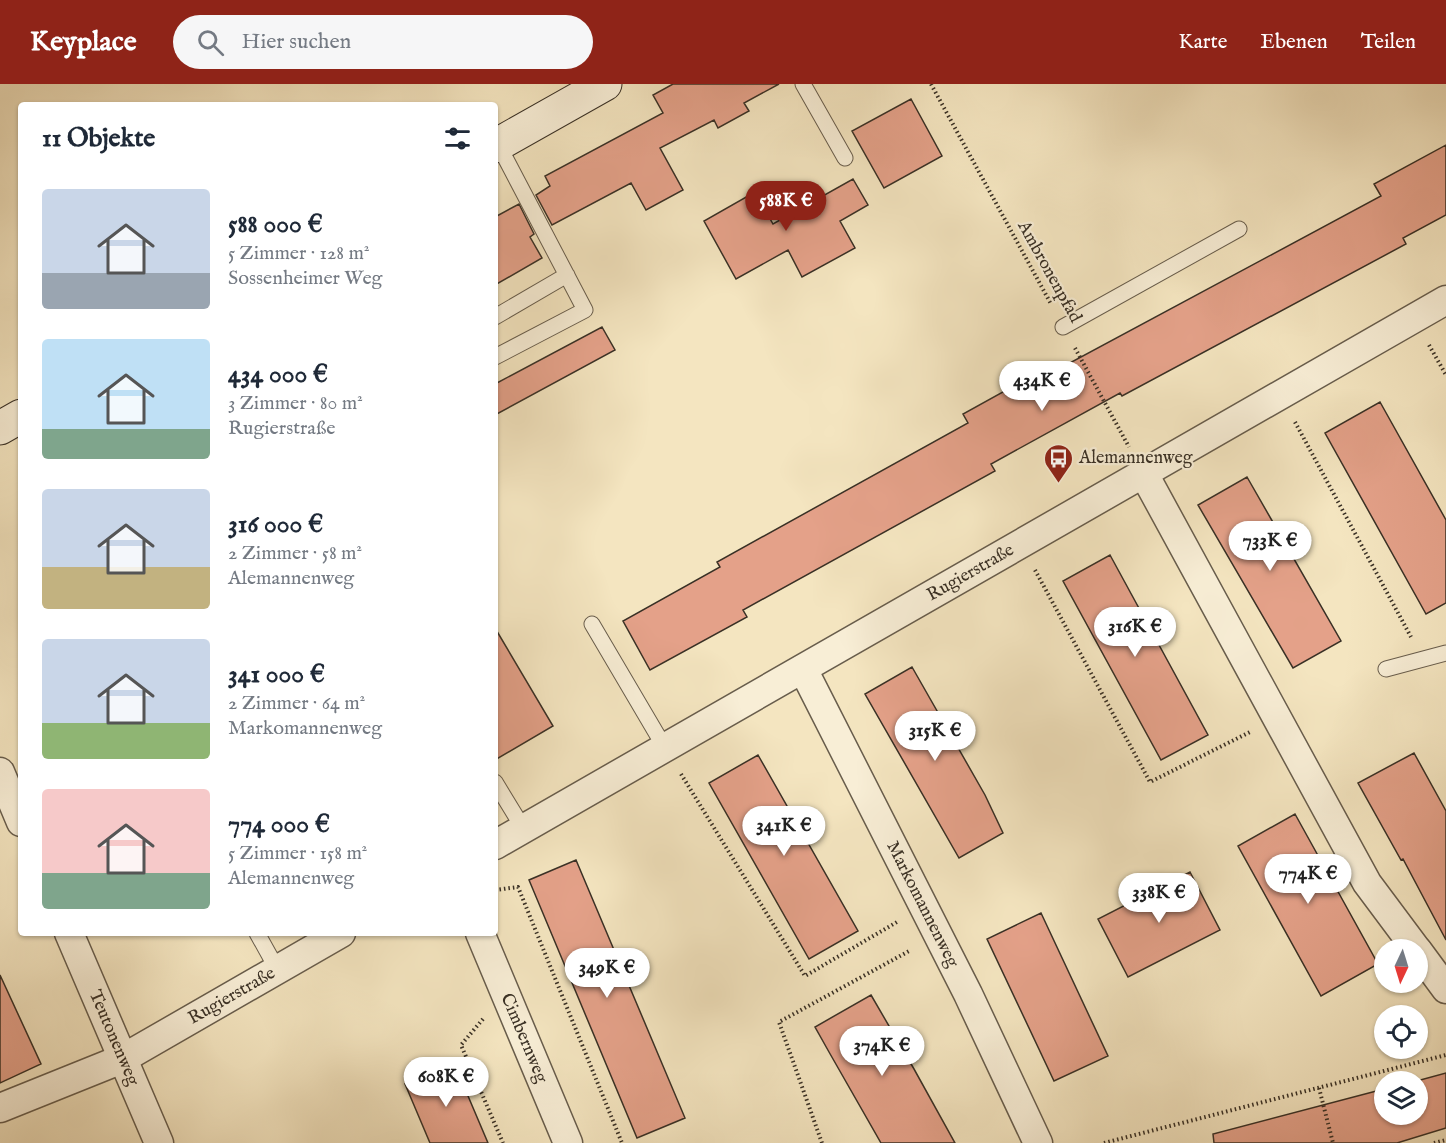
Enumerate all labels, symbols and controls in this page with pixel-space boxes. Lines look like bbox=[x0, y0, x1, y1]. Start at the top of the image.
search box bbox=[173, 15, 593, 69]
text: Keyplace bbox=[30, 25, 137, 60]
icon: search bbox=[194, 26, 227, 59]
text: Hier suchen bbox=[242, 28, 351, 56]
text: Karte bbox=[1179, 29, 1227, 56]
text: Ebenen bbox=[1260, 29, 1328, 56]
text: Teilen bbox=[1361, 29, 1416, 56]
text: 11 Objekte bbox=[42, 122, 155, 155]
icon: filters bbox=[441, 122, 474, 155]
pin: 588K € bbox=[737, 181, 835, 232]
text: 588K € bbox=[759, 188, 813, 213]
text: 588 000 € bbox=[228, 208, 323, 241]
icon: home bbox=[90, 213, 162, 285]
street label: Ambronenpfad bbox=[1011, 216, 1087, 327]
text: 5 Zimmer · 128 m² bbox=[228, 241, 370, 266]
text: Sossenheimer Weg bbox=[228, 266, 382, 291]
text: 434 000 € bbox=[228, 358, 328, 391]
pin: 434K € bbox=[993, 361, 1091, 412]
icon: home bbox=[90, 363, 162, 435]
text: 434K € bbox=[1013, 368, 1071, 393]
text: 3 Zimmer · 80 m² bbox=[228, 391, 363, 416]
text: Rugierstraße bbox=[228, 416, 336, 441]
bus stop icon: Alemannenweg bbox=[1042, 442, 1074, 484]
place label: Alemannenweg bbox=[1078, 447, 1193, 470]
text: 316 000 € bbox=[228, 508, 323, 541]
icon: home bbox=[90, 513, 162, 585]
pin: 733K € bbox=[1221, 521, 1319, 572]
text: 733K € bbox=[1243, 528, 1297, 553]
street label: Rugierstraße bbox=[923, 538, 1018, 607]
text: 2 Zimmer · 58 m² bbox=[228, 541, 362, 566]
text: Alemannenweg bbox=[228, 566, 354, 591]
pin: 316K € bbox=[1086, 607, 1184, 658]
text: 316K € bbox=[1108, 614, 1162, 639]
text: 341 000 € bbox=[228, 658, 325, 691]
icon: home bbox=[90, 663, 162, 735]
text: 2 Zimmer · 64 m² bbox=[228, 691, 365, 716]
pin: 315K € bbox=[886, 711, 984, 762]
text: Markomannenweg bbox=[228, 716, 382, 741]
text: 315K € bbox=[909, 718, 961, 743]
pin: 341K € bbox=[735, 806, 833, 857]
text: 774 000 € bbox=[228, 808, 330, 841]
icon: home bbox=[90, 813, 162, 885]
text: 341K € bbox=[756, 813, 812, 838]
street label: Markomannenweg bbox=[881, 837, 964, 972]
text: 5 Zimmer · 158 m² bbox=[228, 841, 367, 866]
pin: 774K € bbox=[1259, 854, 1357, 905]
text: 774K € bbox=[1278, 861, 1338, 886]
text: Alemannenweg bbox=[228, 866, 354, 891]
pin: 338K € bbox=[1110, 873, 1208, 924]
text: 338K € bbox=[1132, 880, 1186, 905]
north arrow bbox=[1374, 939, 1428, 993]
map controls bbox=[1374, 939, 1428, 1125]
pin: 349K € bbox=[558, 948, 656, 999]
text: 349K € bbox=[579, 955, 635, 980]
street label: Rugierstraße bbox=[184, 962, 279, 1030]
street label: Teutonenweg bbox=[83, 986, 145, 1089]
street label: Cimbernweg bbox=[495, 990, 553, 1087]
button: locate bbox=[1374, 1005, 1428, 1059]
pin: 374K € bbox=[833, 1026, 931, 1077]
text: 374K € bbox=[853, 1033, 911, 1058]
pin: 608K € bbox=[397, 1057, 495, 1108]
text: 608K € bbox=[418, 1064, 474, 1089]
button: layers bbox=[1374, 1071, 1428, 1125]

